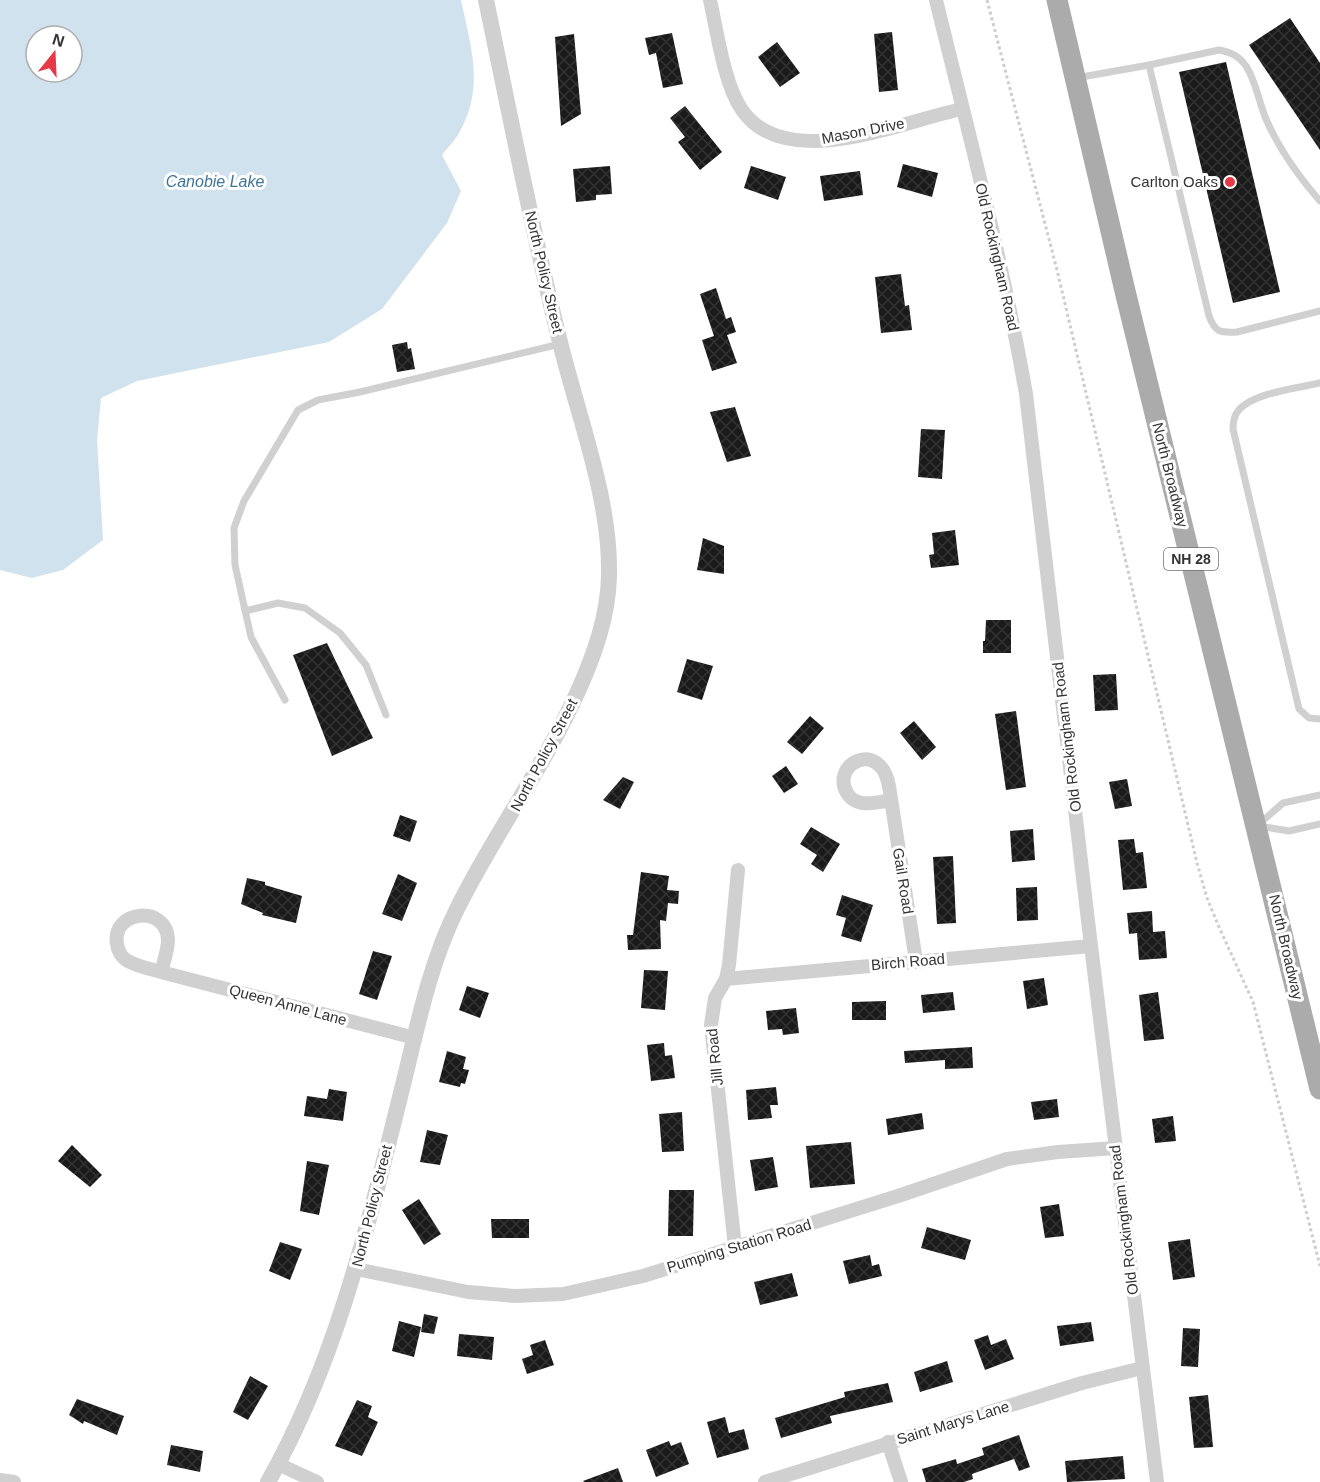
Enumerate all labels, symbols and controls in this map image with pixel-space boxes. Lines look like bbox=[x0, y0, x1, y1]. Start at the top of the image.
north arrow bbox=[24, 24, 84, 84]
text: N bbox=[50, 30, 67, 50]
street label: Mason Drive bbox=[820, 114, 906, 147]
water label: Canobie Lake bbox=[166, 173, 264, 190]
place label: Carlton Oaks bbox=[1130, 173, 1218, 190]
marker: Carlton Oaks bbox=[1223, 175, 1237, 189]
street label: Old Rockingham Road bbox=[972, 181, 1023, 332]
street label: North Policy Street bbox=[522, 209, 567, 336]
street label: North Broadway bbox=[1149, 421, 1192, 530]
road number: NH 28 bbox=[1164, 548, 1218, 570]
street label: Old Rockingham Road bbox=[1049, 661, 1084, 813]
street label: North Policy Street bbox=[507, 695, 581, 814]
street label: Gail Road bbox=[890, 847, 917, 915]
street label: North Broadway bbox=[1266, 893, 1307, 1002]
street label: Birch Road bbox=[870, 950, 946, 973]
street label: Queen Anne Lane bbox=[228, 981, 349, 1028]
street label: Jill Road bbox=[703, 1028, 726, 1087]
street label: North Policy Street bbox=[348, 1142, 395, 1269]
street label: Old Rockingham Road bbox=[1106, 1144, 1141, 1296]
street label: Pumping Station Road bbox=[665, 1215, 813, 1276]
street label: Saint Marys Lane bbox=[895, 1397, 1011, 1448]

